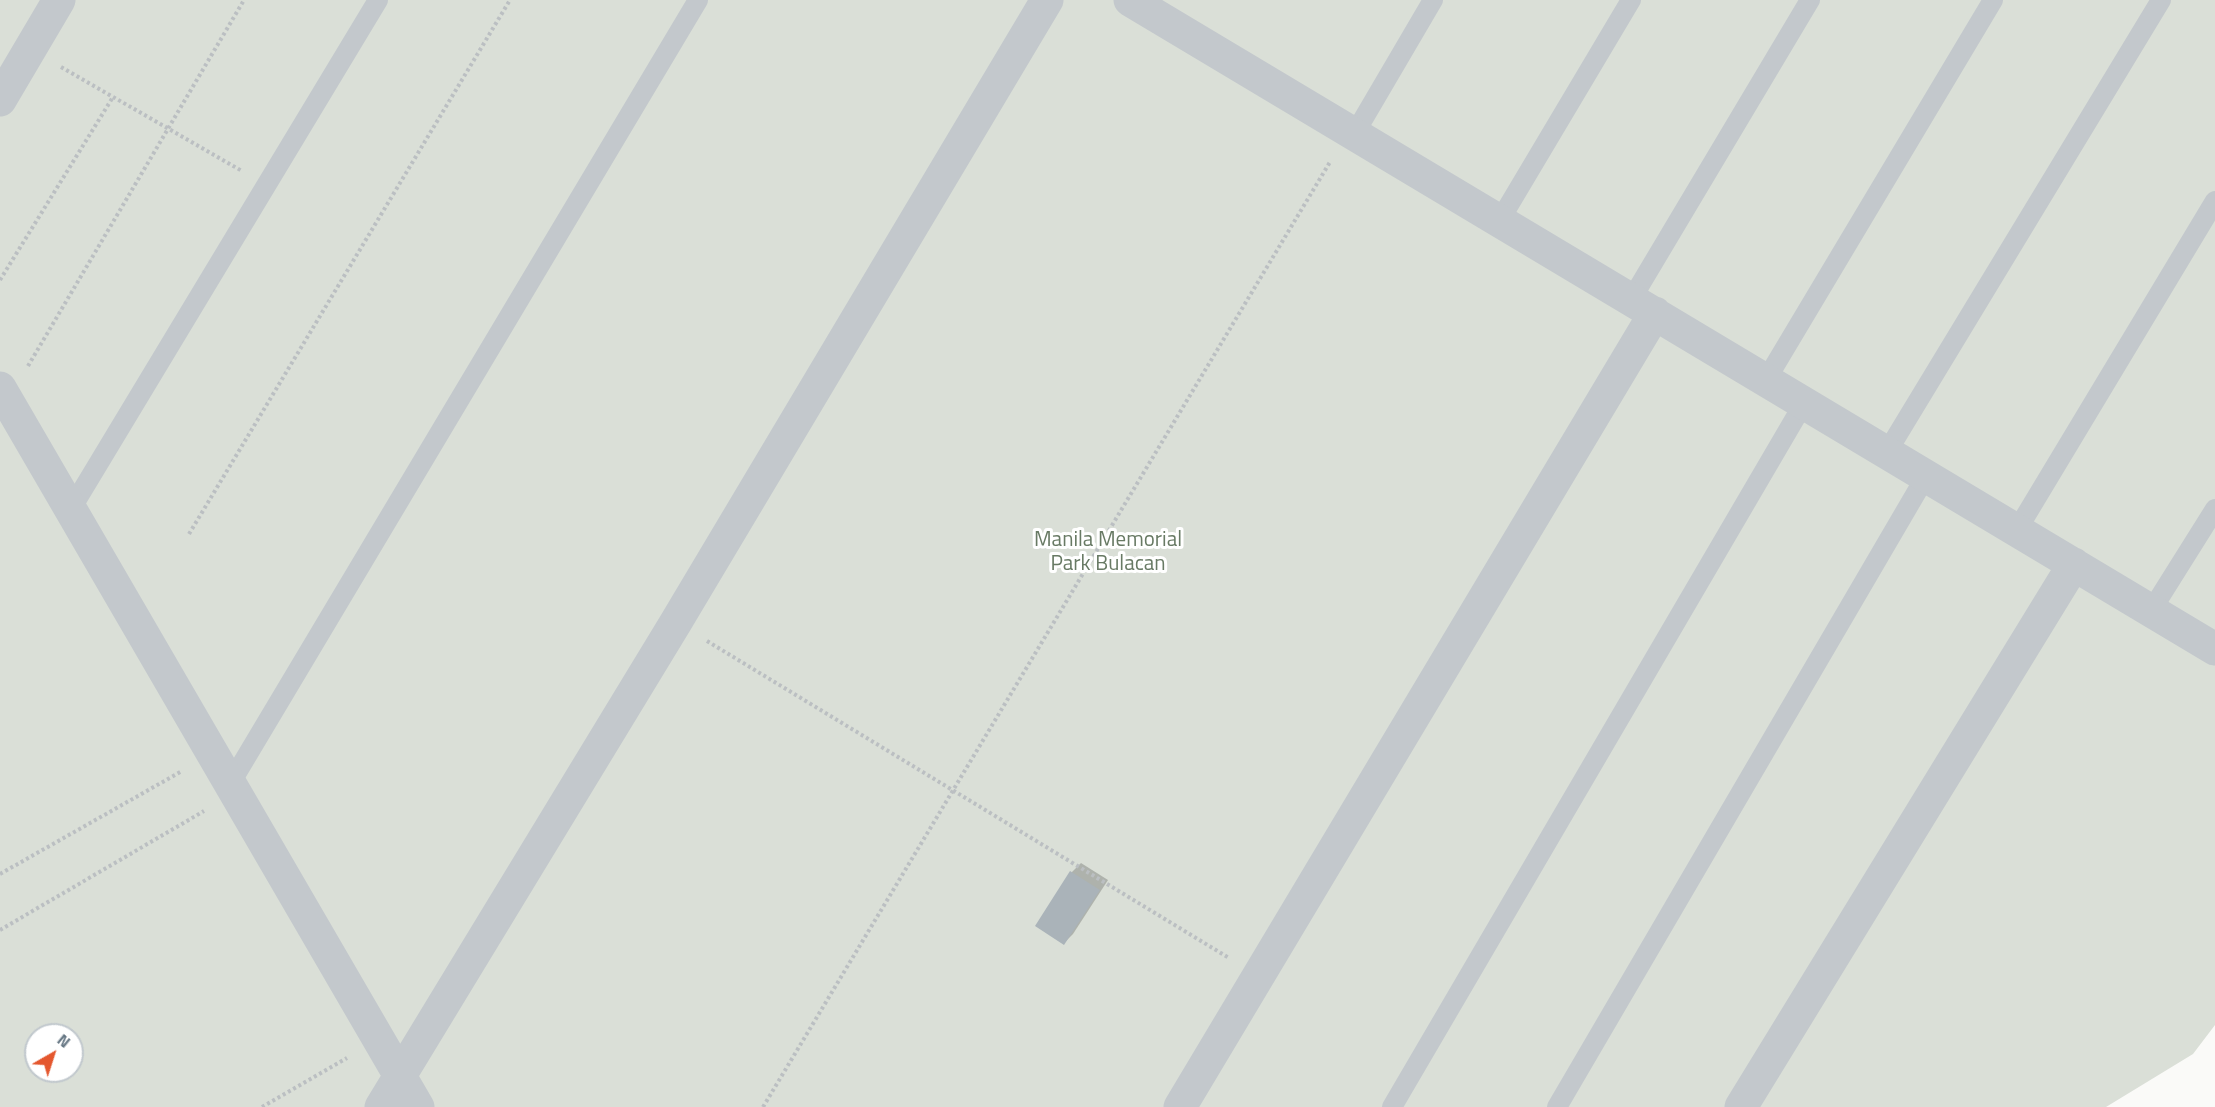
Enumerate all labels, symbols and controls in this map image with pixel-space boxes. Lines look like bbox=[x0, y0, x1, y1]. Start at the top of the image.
park label: Manila Memorial Park Bulacan bbox=[1034, 528, 1182, 578]
north arrow bbox=[24, 1023, 84, 1083]
text: N bbox=[52, 1028, 76, 1053]

